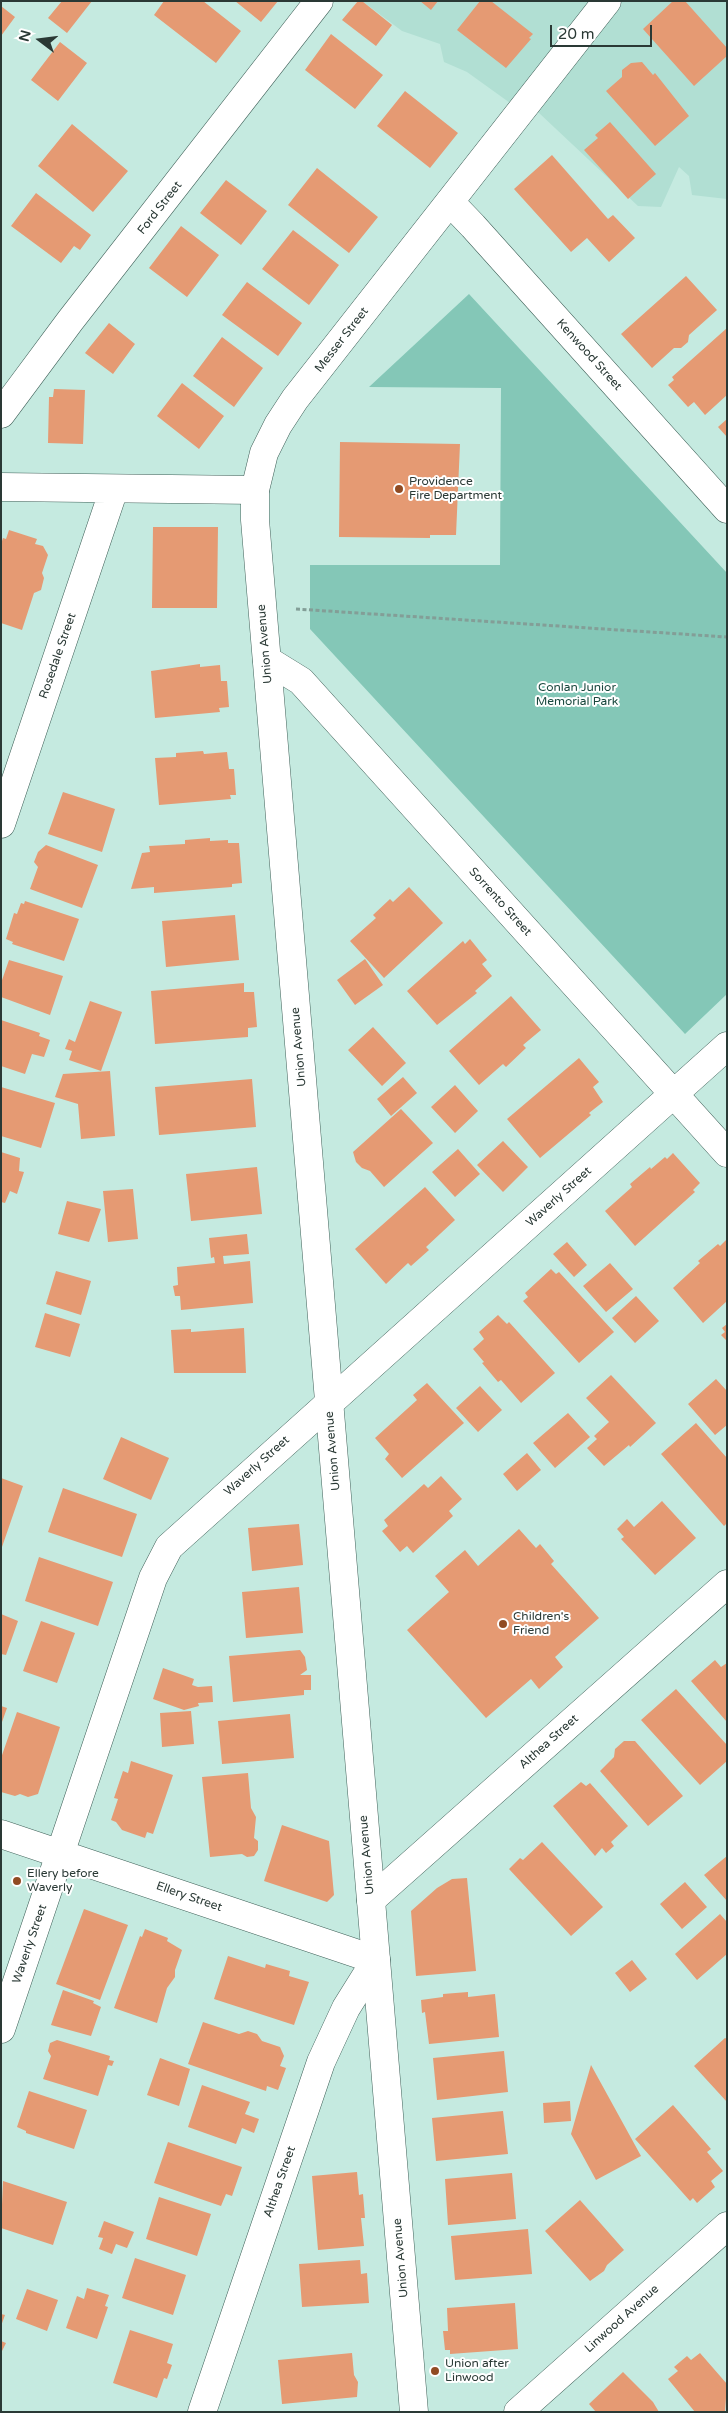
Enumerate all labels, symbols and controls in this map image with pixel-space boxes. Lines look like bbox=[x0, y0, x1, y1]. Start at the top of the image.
north arrow bbox=[15, 15, 65, 65]
scale bar bbox=[553, 15, 656, 47]
text: 20 m bbox=[558, 25, 595, 43]
text: N bbox=[15, 28, 35, 44]
street label: Ford Street bbox=[135, 179, 185, 237]
street label: Messer Street bbox=[312, 305, 372, 375]
street label: Kenwood Street bbox=[553, 316, 625, 394]
place label: Providence Fire Department bbox=[409, 475, 502, 503]
marker: Providence Fire Department bbox=[393, 483, 405, 495]
street label: Union Avenue bbox=[254, 604, 276, 684]
street label: Rosedale Street bbox=[37, 611, 79, 701]
park label: Conlan Junior Memorial Park bbox=[536, 681, 618, 709]
street label: Sorrento Street bbox=[466, 865, 534, 939]
street label: Union Avenue bbox=[288, 1007, 310, 1087]
street label: Waverly Street bbox=[523, 1164, 595, 1230]
street label: Union Avenue bbox=[322, 1411, 344, 1491]
street label: Waverly Street bbox=[221, 1433, 293, 1499]
place label: Children's Friend bbox=[513, 1610, 569, 1638]
marker: Children's Friend bbox=[497, 1618, 509, 1630]
street label: Althea Street bbox=[516, 1712, 582, 1772]
street label: Union Avenue bbox=[356, 1815, 378, 1895]
place label: Ellery before Waverly bbox=[27, 1867, 99, 1895]
marker: Ellery before Waverly bbox=[11, 1875, 23, 1887]
street label: Ellery Street bbox=[154, 1879, 224, 1915]
street label: Waverly Street bbox=[10, 1903, 50, 1985]
street label: Althea Street bbox=[261, 2144, 299, 2220]
street label: Union Avenue bbox=[390, 2218, 412, 2298]
street label: Linwood Avenue bbox=[582, 2282, 662, 2356]
place label: Union after Linwood bbox=[445, 2357, 509, 2385]
marker: Union after Linwood bbox=[429, 2365, 441, 2377]

